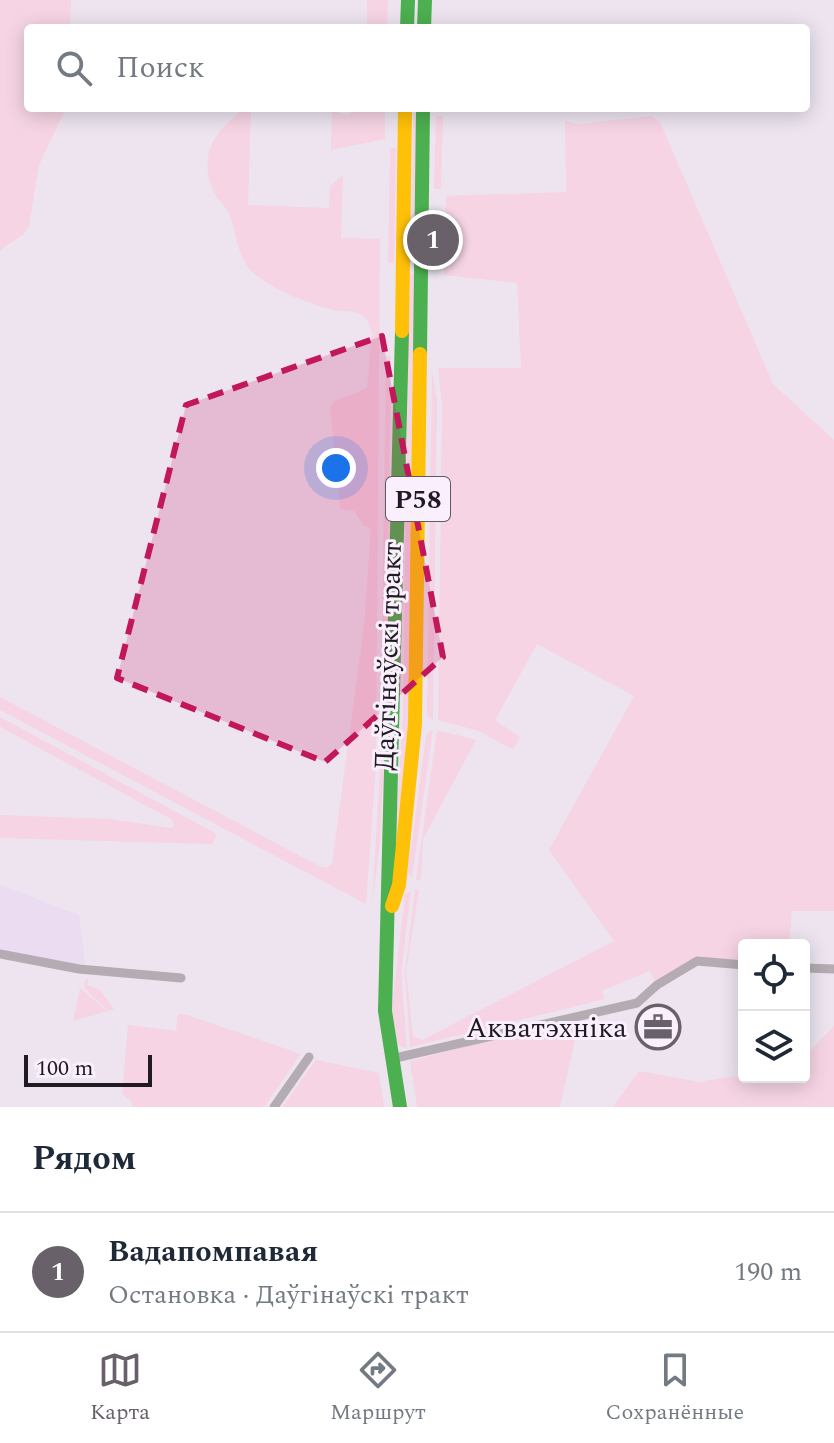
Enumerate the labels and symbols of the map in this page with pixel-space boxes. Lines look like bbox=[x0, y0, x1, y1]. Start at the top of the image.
pin: 1 bbox=[407, 210, 459, 270]
your location bbox=[316, 448, 356, 488]
road number: Р58 bbox=[386, 477, 450, 521]
street label: Даўгінаўскі тракт bbox=[363, 541, 414, 771]
office icon: Акватэхніка bbox=[634, 1003, 682, 1051]
place label: Акватэхніка bbox=[466, 1007, 627, 1050]
scale bar bbox=[24, 1051, 152, 1087]

